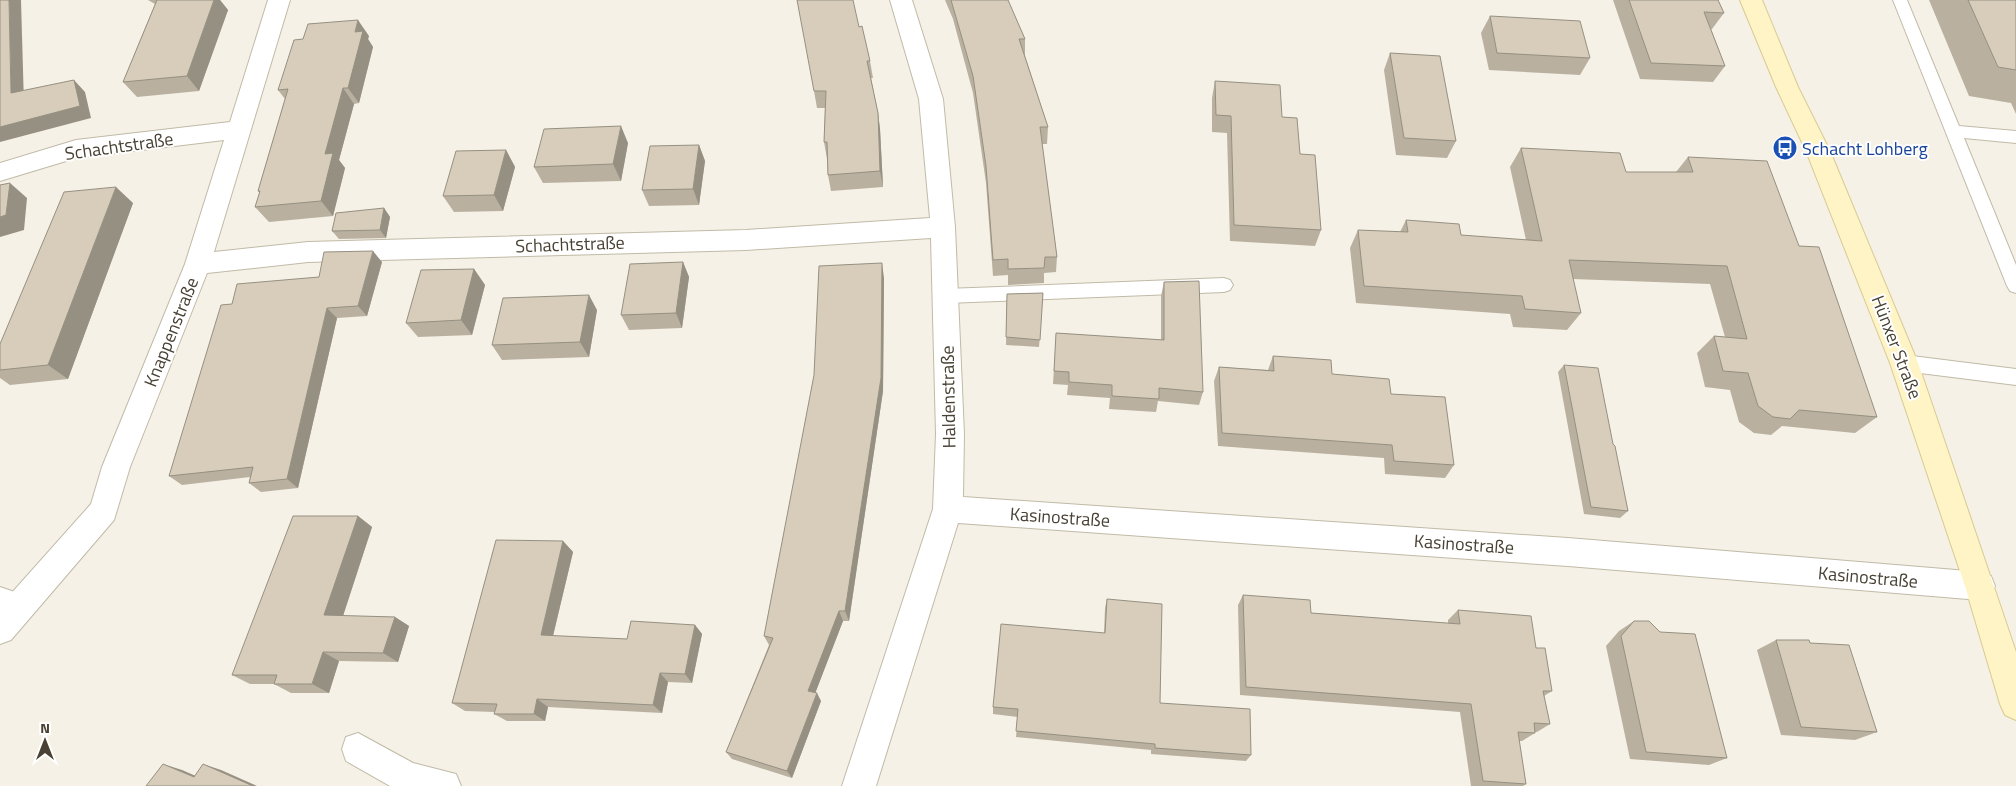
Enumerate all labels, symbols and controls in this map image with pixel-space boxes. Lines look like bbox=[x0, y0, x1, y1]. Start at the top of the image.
street label: Schachtstraße bbox=[63, 125, 175, 167]
bus stop icon: Schacht Lohberg bbox=[1772, 135, 1798, 161]
place label: Schacht Lohberg bbox=[1802, 135, 1928, 162]
street label: Schachtstraße bbox=[515, 229, 625, 259]
street label: Knappenstraße bbox=[137, 273, 205, 391]
street label: Hünxer Straße bbox=[1865, 291, 1929, 403]
street label: Haldenstraße bbox=[934, 345, 962, 449]
street label: Kasinostraße bbox=[1009, 500, 1111, 534]
street label: Kasinostraße bbox=[1413, 527, 1515, 561]
street label: Kasinostraße bbox=[1817, 559, 1919, 595]
north arrow bbox=[20, 716, 70, 766]
text: N bbox=[40, 717, 50, 738]

